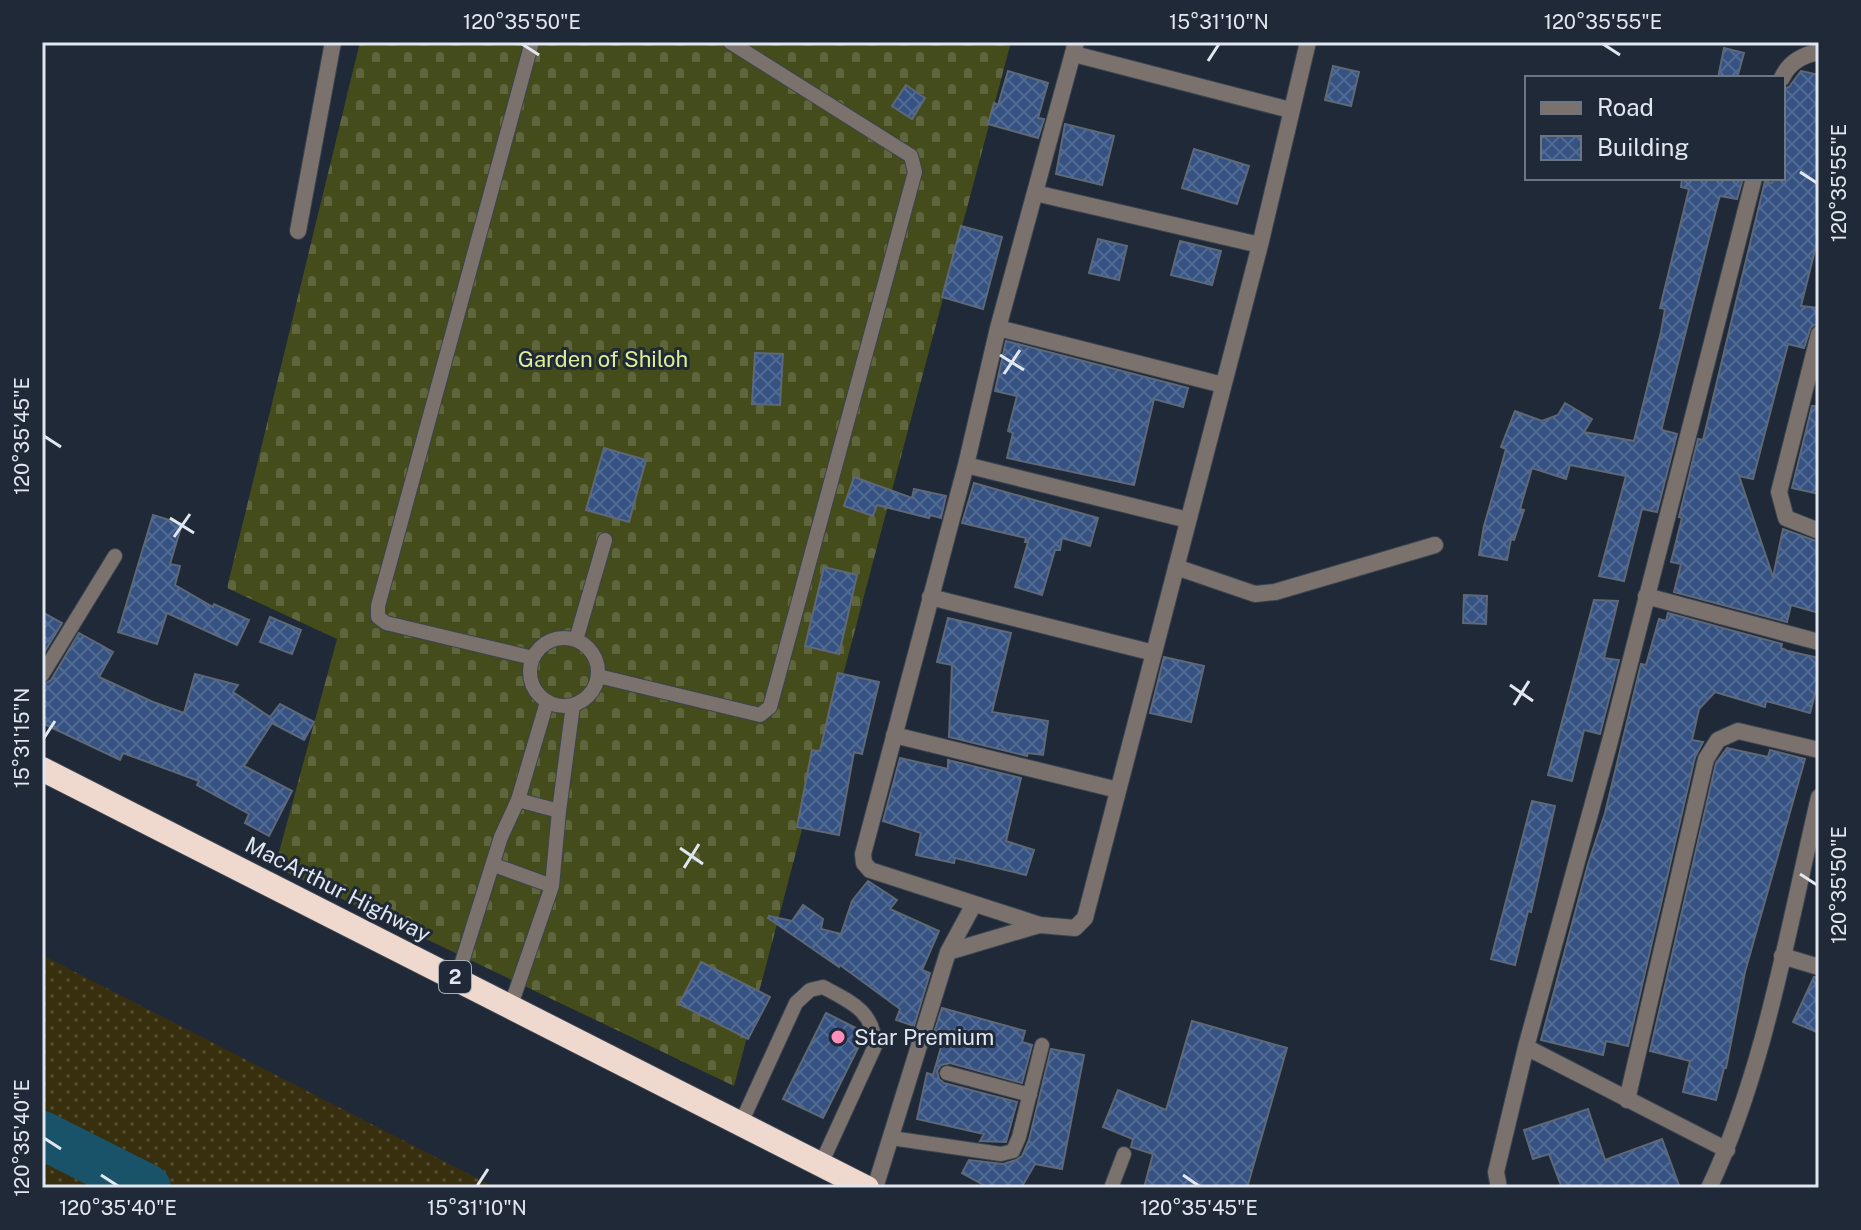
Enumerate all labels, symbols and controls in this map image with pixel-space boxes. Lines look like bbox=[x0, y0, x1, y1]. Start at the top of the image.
text: 120°35'50"E bbox=[463, 10, 581, 34]
text: 15°31'10"N bbox=[1169, 10, 1269, 34]
text: 120°35'55"E bbox=[1544, 10, 1662, 34]
legend bbox=[1525, 76, 1785, 180]
text: Road bbox=[1597, 93, 1654, 121]
text: 120°35'55"E bbox=[1827, 124, 1851, 242]
text: Building bbox=[1597, 133, 1689, 161]
park label: Garden of Shiloh bbox=[518, 346, 688, 372]
text: 120°35'45"E bbox=[10, 377, 34, 495]
text: 15°31'15"N bbox=[10, 688, 34, 788]
text: 120°35'50"E bbox=[1827, 826, 1851, 944]
street label: MacArthur Highway bbox=[241, 831, 435, 947]
road number: 2 bbox=[439, 961, 471, 993]
place label: Star Premium bbox=[854, 1024, 994, 1050]
marker: Star Premium bbox=[829, 1028, 847, 1046]
text: 120°35'40"E bbox=[10, 1079, 34, 1197]
text: 120°35'40"E bbox=[59, 1196, 177, 1220]
text: 15°31'10"N bbox=[427, 1196, 527, 1220]
text: 120°35'45"E bbox=[1140, 1196, 1258, 1220]

